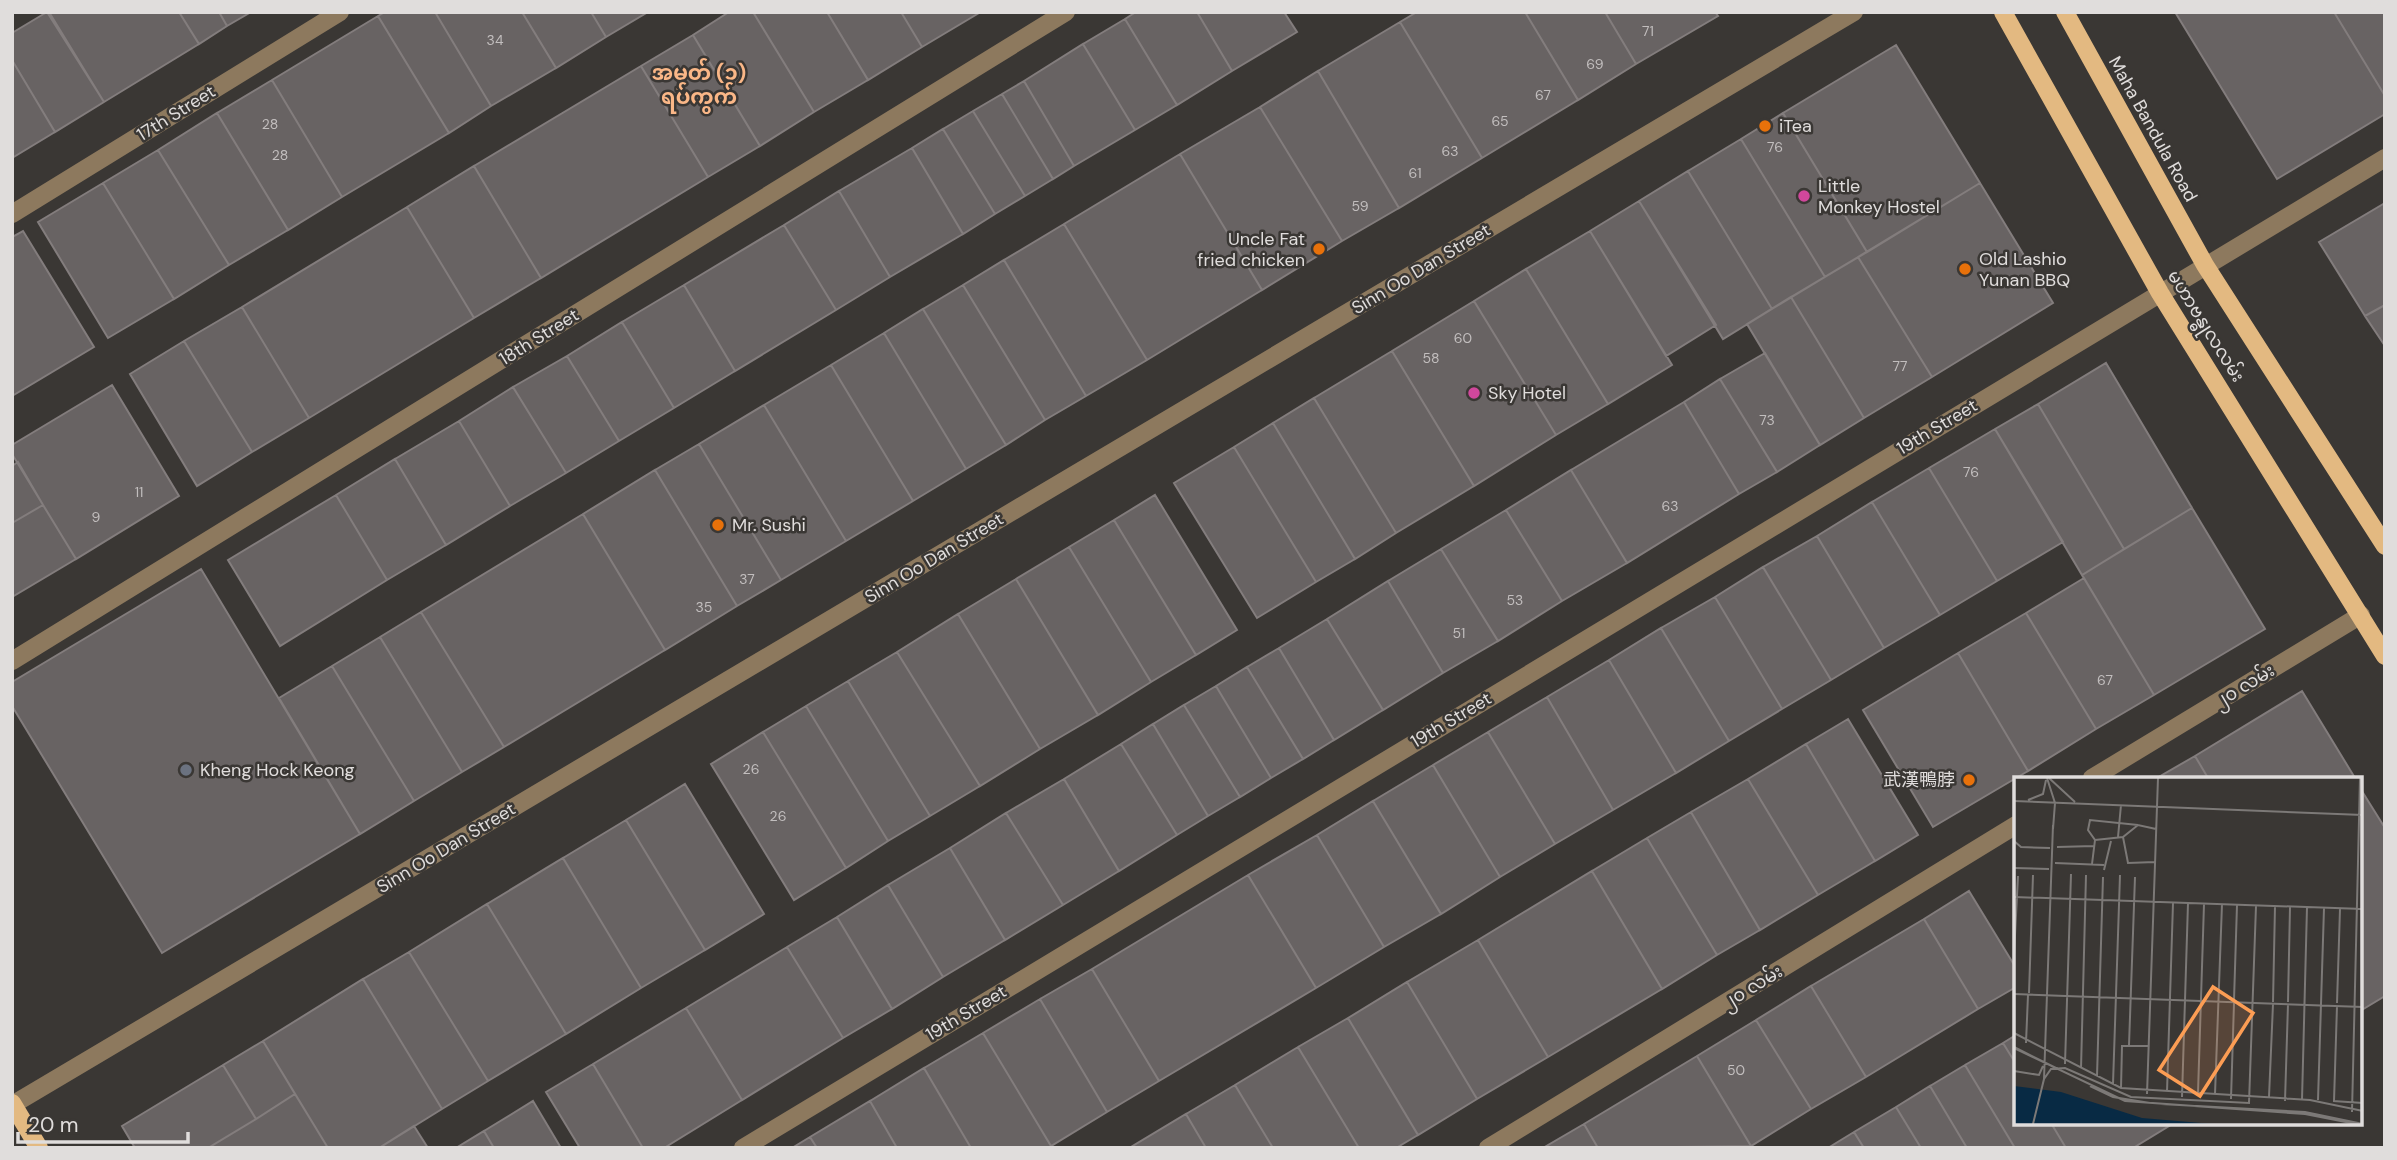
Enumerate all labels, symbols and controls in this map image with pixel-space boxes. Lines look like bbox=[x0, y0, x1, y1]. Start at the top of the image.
house number: 71 bbox=[1642, 22, 1654, 40]
house number: 34 bbox=[487, 31, 504, 49]
street label: Maha Bandula Road bbox=[2103, 52, 2203, 206]
house number: 69 bbox=[1586, 55, 1604, 73]
district label: အမှတ် (၁) ရပ်ကွက် bbox=[652, 57, 746, 114]
street label: 17th Street bbox=[132, 79, 220, 147]
house number: 67 bbox=[1535, 86, 1551, 104]
house number: 65 bbox=[1491, 112, 1509, 130]
place label: iTea bbox=[1779, 114, 1812, 138]
house number: 28 bbox=[262, 115, 278, 133]
marker: iTea bbox=[1757, 118, 1773, 134]
house number: 76 bbox=[1767, 138, 1783, 156]
house number: 63 bbox=[1441, 142, 1459, 160]
house number: 28 bbox=[272, 146, 288, 164]
house number: 61 bbox=[1408, 164, 1422, 182]
place label: Little Monkey Hostel bbox=[1818, 174, 1940, 219]
marker: Little Monkey Hostel bbox=[1796, 188, 1812, 204]
house number: 59 bbox=[1352, 197, 1369, 215]
street label: Sinn Oo Dan Street bbox=[1347, 218, 1495, 320]
place label: Uncle Fat fried chicken bbox=[1197, 227, 1305, 272]
marker: Uncle Fat fried chicken bbox=[1311, 241, 1327, 257]
place label: Old Lashio Yunan BBQ bbox=[1979, 247, 2070, 292]
marker: Old Lashio Yunan BBQ bbox=[1957, 261, 1973, 277]
street label: မဟာဗန္ဓုလလမ်း bbox=[2159, 265, 2251, 388]
street label: 18th Street bbox=[495, 303, 583, 371]
house number: 60 bbox=[1454, 329, 1472, 347]
house number: 58 bbox=[1422, 349, 1440, 367]
house number: 77 bbox=[1893, 357, 1907, 375]
place label: Sky Hotel bbox=[1488, 381, 1566, 405]
marker: Sky Hotel bbox=[1466, 385, 1482, 401]
street label: 19th Street bbox=[1892, 394, 1982, 460]
house number: 73 bbox=[1759, 411, 1775, 429]
house number: 76 bbox=[1963, 463, 1979, 481]
house number: 11 bbox=[135, 483, 143, 501]
house number: 63 bbox=[1661, 497, 1679, 515]
street label: Sinn Oo Dan Street bbox=[860, 507, 1008, 609]
house number: 9 bbox=[92, 508, 101, 526]
place label: Mr. Sushi bbox=[732, 513, 806, 537]
marker: Mr. Sushi bbox=[710, 517, 726, 533]
house number: 37 bbox=[739, 570, 755, 588]
house number: 53 bbox=[1507, 591, 1523, 609]
house number: 35 bbox=[696, 598, 712, 616]
house number: 51 bbox=[1453, 624, 1465, 642]
street label: ၂၀ လမ်း bbox=[2208, 658, 2281, 716]
house number: 67 bbox=[2097, 671, 2113, 689]
street label: 19th Street bbox=[1406, 687, 1496, 753]
place label: Kheng Hock Keong bbox=[200, 758, 355, 782]
house number: 26 bbox=[743, 760, 759, 778]
marker: Kheng Hock Keong bbox=[178, 762, 194, 778]
place label: 武漢鴨脖 bbox=[1883, 768, 1955, 792]
marker: 武漢鴨脖 bbox=[1961, 772, 1977, 788]
inset map bbox=[2014, 777, 2362, 1125]
street label: Sinn Oo Dan Street bbox=[372, 797, 520, 899]
house number: 26 bbox=[770, 807, 786, 825]
street label: ၂၀ လမ်း bbox=[1716, 959, 1789, 1017]
street label: 19th Street bbox=[921, 980, 1011, 1046]
house number: 50 bbox=[1727, 1061, 1745, 1079]
scale bar bbox=[18, 1100, 187, 1144]
text: 20 m bbox=[28, 1111, 79, 1139]

